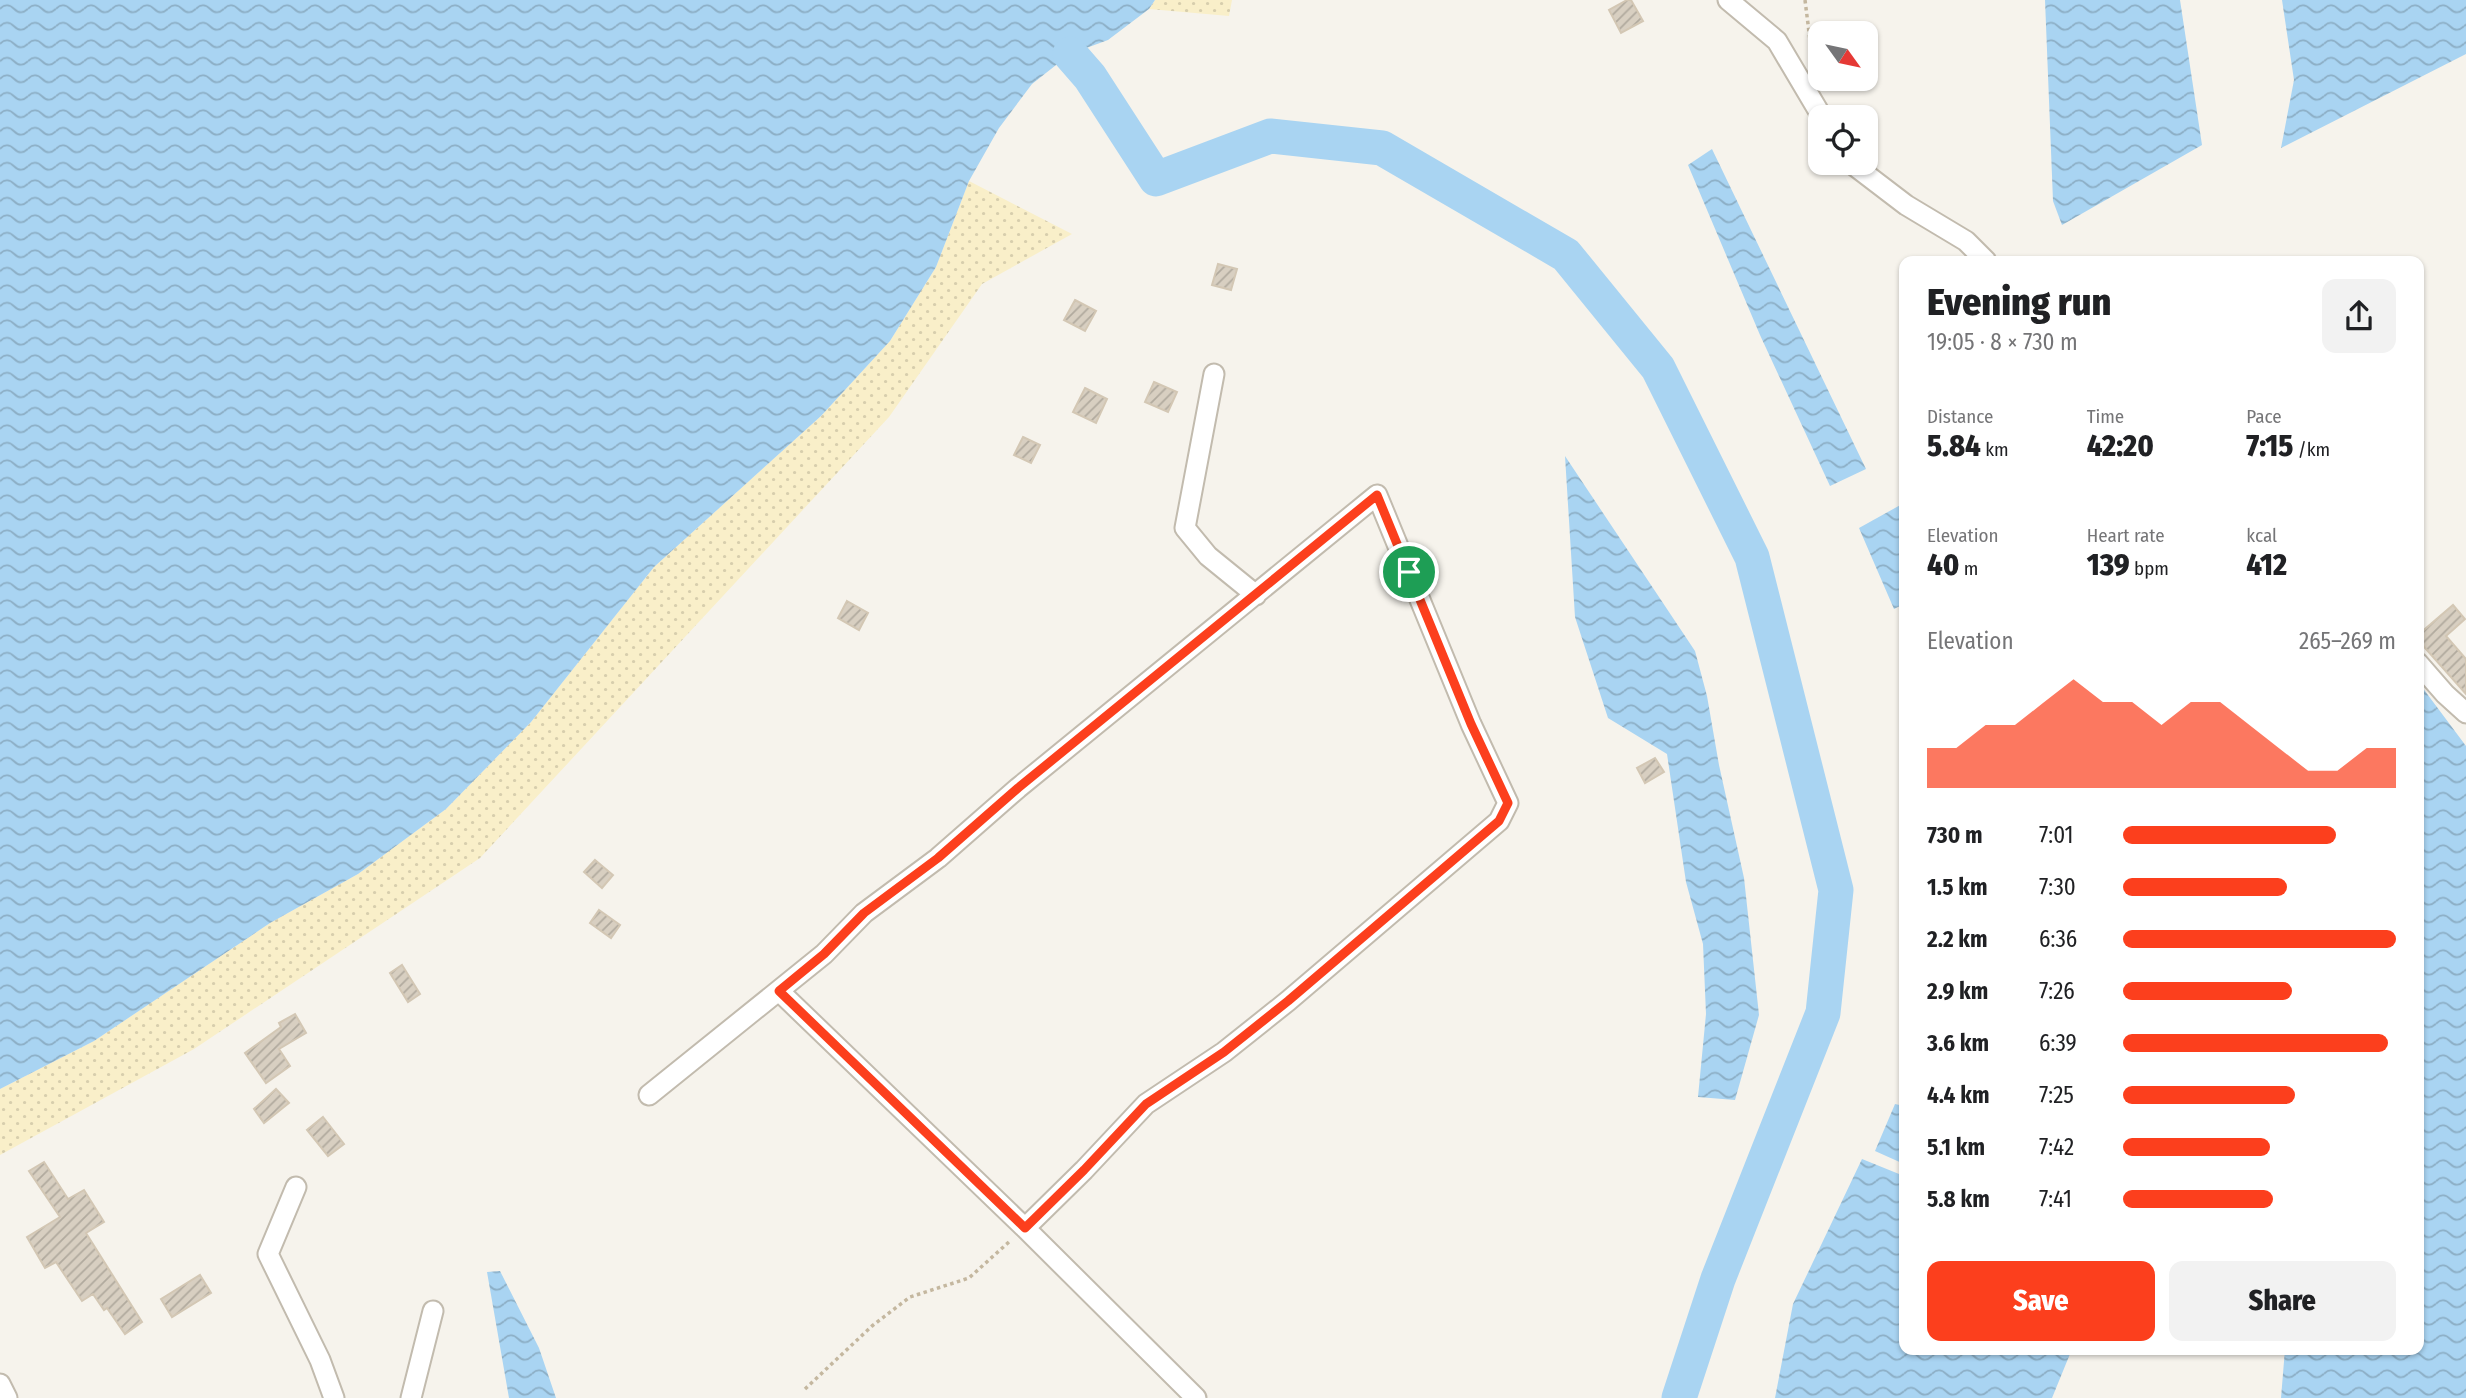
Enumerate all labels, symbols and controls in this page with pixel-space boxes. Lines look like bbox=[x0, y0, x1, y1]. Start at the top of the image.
north arrow bbox=[1808, 21, 1878, 91]
map controls bbox=[1808, 21, 1878, 175]
button: locate bbox=[1808, 105, 1878, 175]
text: Evening run bbox=[1927, 279, 2111, 325]
button: share bbox=[2322, 279, 2396, 353]
text: 19:05 · 8 × 730 m bbox=[1927, 328, 2078, 356]
text: Distance bbox=[1927, 405, 1994, 428]
text: Time bbox=[2087, 405, 2124, 428]
text: Pace bbox=[2246, 405, 2282, 428]
text: 5.84 bbox=[1927, 428, 1981, 464]
text: 42:20 bbox=[2087, 428, 2154, 464]
text: 7:15 bbox=[2246, 428, 2293, 464]
text: km bbox=[1981, 438, 2009, 461]
text: /km bbox=[2293, 438, 2330, 461]
text: Elevation bbox=[1927, 524, 1999, 547]
text: Heart rate bbox=[2087, 524, 2165, 547]
text: kcal bbox=[2246, 524, 2277, 547]
pin bbox=[1379, 542, 1439, 602]
text: 40 bbox=[1927, 547, 1959, 583]
text: 139 bbox=[2087, 547, 2130, 583]
text: 412 bbox=[2246, 547, 2287, 583]
icon: arrive bbox=[1390, 553, 1428, 591]
text: m bbox=[1959, 557, 1978, 580]
text: bpm bbox=[2130, 557, 2169, 580]
text: Elevation bbox=[1927, 627, 2014, 655]
text: 265–269 m bbox=[2299, 627, 2396, 655]
text: 730 m bbox=[1927, 821, 1983, 849]
text: 7:01 bbox=[2039, 821, 2074, 849]
text: 1.5 km bbox=[1927, 873, 1988, 901]
text: 7:30 bbox=[2039, 873, 2076, 901]
text: 2.2 km bbox=[1927, 925, 1988, 953]
text: 6:36 bbox=[2039, 925, 2077, 953]
text: 2.9 km bbox=[1927, 977, 1988, 1005]
text: 7:26 bbox=[2039, 977, 2075, 1005]
text: 3.6 km bbox=[1927, 1029, 1989, 1057]
text: 6:39 bbox=[2039, 1029, 2077, 1057]
text: 4.4 km bbox=[1927, 1081, 1989, 1109]
text: 7:25 bbox=[2039, 1081, 2074, 1109]
text: 5.1 km bbox=[1927, 1133, 1985, 1161]
text: 7:42 bbox=[2039, 1133, 2074, 1161]
text: 5.8 km bbox=[1927, 1185, 1990, 1213]
text: 7:41 bbox=[2039, 1185, 2072, 1213]
button: Save bbox=[1927, 1261, 2155, 1341]
button: Share bbox=[2169, 1261, 2396, 1341]

